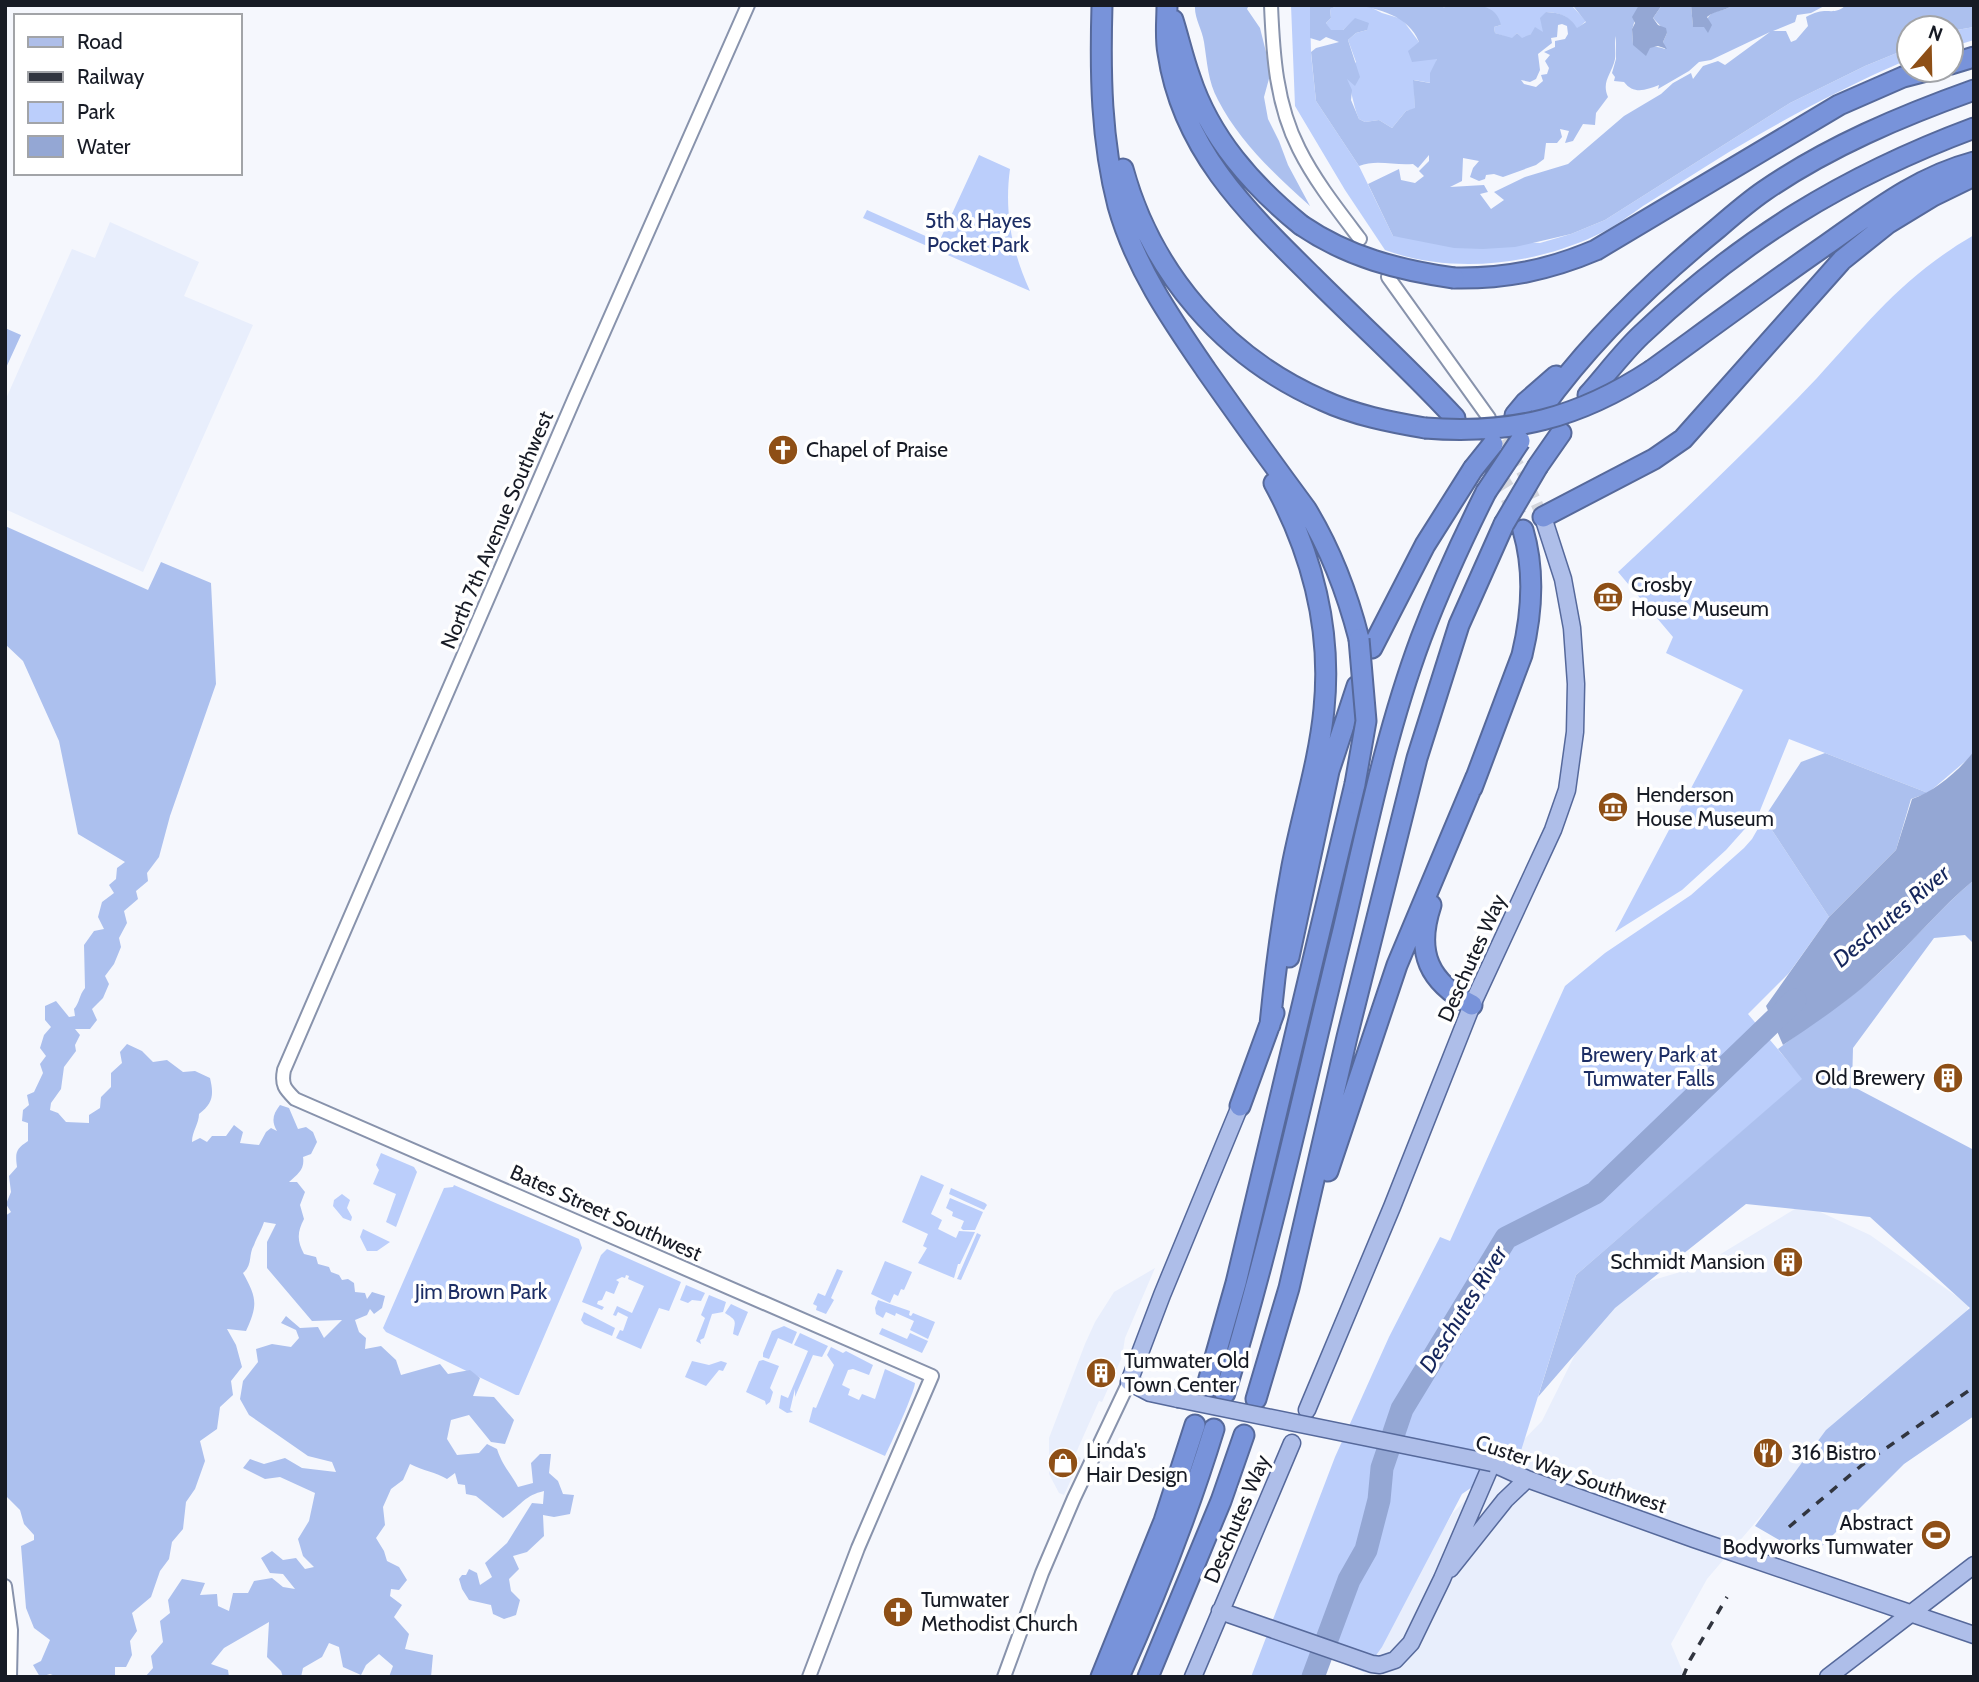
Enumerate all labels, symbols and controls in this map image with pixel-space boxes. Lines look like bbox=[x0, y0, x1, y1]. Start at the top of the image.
legend bbox=[14, 14, 242, 175]
north arrow bbox=[1895, 14, 1965, 84]
text: N bbox=[1925, 20, 1946, 47]
text: Road bbox=[77, 29, 123, 54]
text: Railway bbox=[77, 64, 145, 89]
text: Park bbox=[77, 99, 115, 124]
text: Water bbox=[77, 134, 131, 159]
park label: 5th & Hayes Pocket Park bbox=[925, 208, 1031, 257]
street label: North 7th Avenue Southwest bbox=[435, 407, 558, 652]
church icon: Chapel of Praise bbox=[766, 433, 800, 467]
place label: Chapel of Praise bbox=[806, 437, 948, 462]
place label: Crosby House Museum bbox=[1631, 572, 1769, 621]
museum icon: Crosby House Museum bbox=[1591, 580, 1625, 614]
place label: Henderson House Museum bbox=[1636, 782, 1774, 831]
museum icon: Henderson House Museum bbox=[1596, 790, 1630, 824]
water label: Deschutes River bbox=[1827, 858, 1956, 973]
street label: Deschutes Way bbox=[1432, 890, 1511, 1025]
park label: Brewery Park at Tumwater Falls bbox=[1581, 1042, 1717, 1091]
building icon: Old Brewery bbox=[1931, 1061, 1965, 1095]
place label: Old Brewery bbox=[1815, 1065, 1925, 1090]
street label: Bates Street Southwest bbox=[507, 1159, 706, 1266]
water label: Deschutes River bbox=[1413, 1240, 1514, 1377]
building icon: Schmidt Mansion bbox=[1771, 1245, 1805, 1279]
place label: Schmidt Mansion bbox=[1610, 1249, 1765, 1274]
park label: Jim Brown Park bbox=[414, 1279, 548, 1304]
place label: Tumwater Old Town Center bbox=[1124, 1348, 1249, 1397]
building icon: Tumwater Old Town Center bbox=[1084, 1356, 1118, 1390]
street label: Custer Way Southwest bbox=[1472, 1429, 1670, 1518]
restaurant icon: 316 Bistro bbox=[1751, 1436, 1785, 1470]
place label: Linda's Hair Design bbox=[1086, 1438, 1188, 1487]
place label: 316 Bistro bbox=[1791, 1440, 1876, 1465]
shop icon: Linda's Hair Design bbox=[1046, 1446, 1080, 1480]
street label: Deschutes Way bbox=[1198, 1451, 1275, 1587]
place label: Abstract Bodyworks Tumwater bbox=[1723, 1510, 1913, 1559]
sports icon: Abstract Bodyworks Tumwater bbox=[1919, 1518, 1953, 1552]
place label: Tumwater Methodist Church bbox=[921, 1587, 1078, 1636]
church icon: Tumwater Methodist Church bbox=[881, 1595, 915, 1629]

